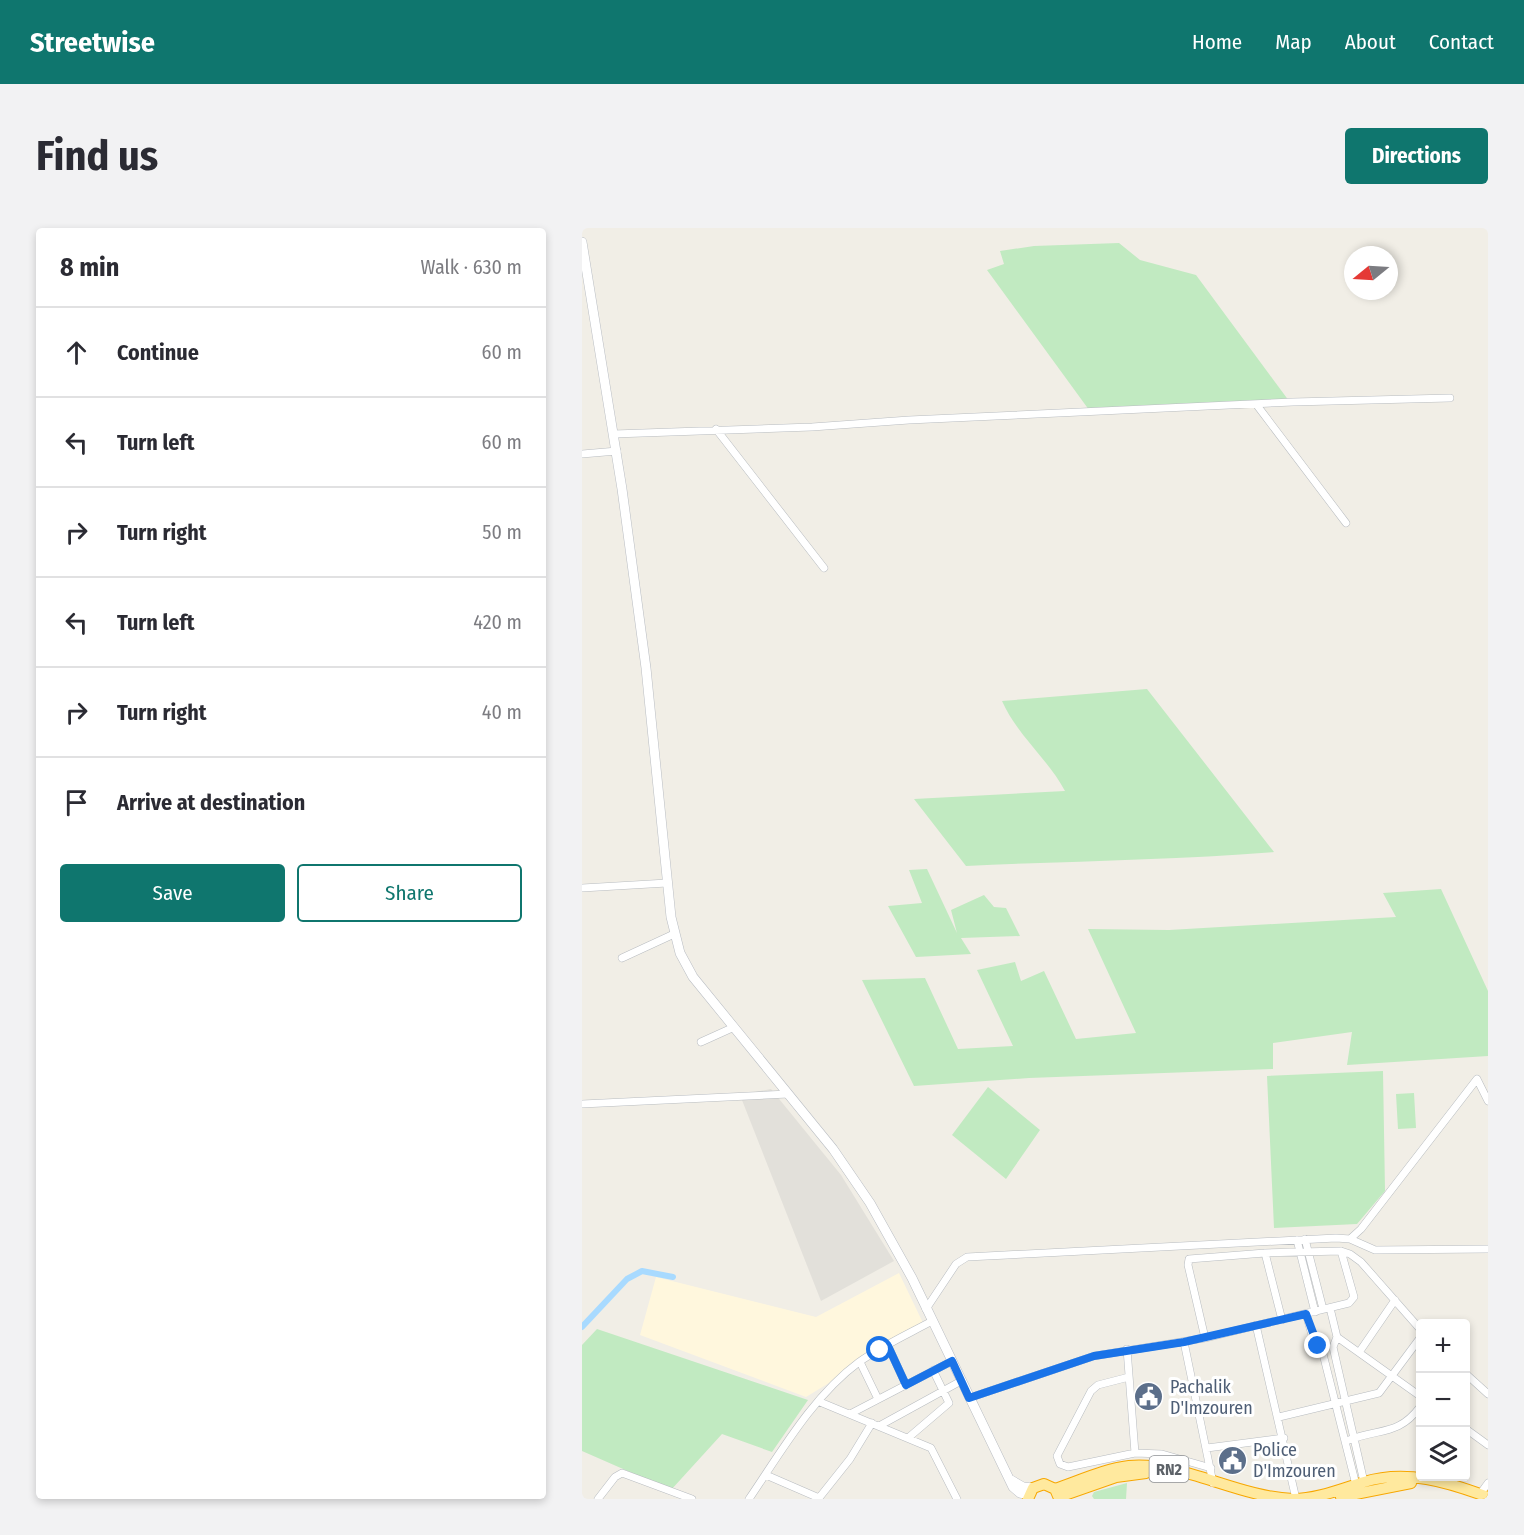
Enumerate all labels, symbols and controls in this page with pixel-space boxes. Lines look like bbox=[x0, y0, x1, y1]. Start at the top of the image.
text: Streetwise bbox=[30, 26, 155, 59]
text: Home bbox=[1192, 29, 1242, 55]
text: Map bbox=[1275, 29, 1312, 55]
text: About bbox=[1345, 29, 1396, 55]
text: Contact bbox=[1429, 29, 1494, 55]
button: Directions bbox=[1345, 128, 1488, 184]
text: Find us bbox=[36, 131, 158, 181]
north arrow bbox=[1344, 246, 1398, 300]
text: 8 min bbox=[60, 252, 119, 283]
text: Walk · 630 m bbox=[421, 255, 522, 279]
icon: ahead bbox=[60, 336, 93, 369]
text: Continue bbox=[117, 339, 199, 366]
text: 60 m bbox=[482, 340, 522, 364]
icon: left bbox=[60, 426, 93, 459]
text: Turn left bbox=[117, 429, 195, 456]
text: 60 m bbox=[482, 430, 522, 454]
icon: right bbox=[60, 516, 93, 549]
text: Turn right bbox=[117, 519, 206, 546]
text: 50 m bbox=[482, 520, 522, 544]
icon: left bbox=[60, 606, 93, 639]
text: Turn left bbox=[117, 609, 195, 636]
text: 420 m bbox=[473, 610, 522, 634]
icon: right bbox=[60, 696, 93, 729]
text: Turn right bbox=[117, 699, 206, 726]
text: 40 m bbox=[482, 700, 522, 724]
icon: arrive bbox=[60, 786, 93, 819]
text: Arrive at destination bbox=[117, 789, 305, 816]
button: Save bbox=[60, 864, 285, 922]
button: Share bbox=[297, 864, 522, 922]
map controls bbox=[1416, 1319, 1470, 1481]
button: + bbox=[1416, 1319, 1470, 1373]
route end bbox=[1304, 1332, 1330, 1358]
route start bbox=[866, 1336, 892, 1362]
button: − bbox=[1416, 1373, 1470, 1427]
place label: Pachalik D'Imzouren bbox=[1170, 1376, 1253, 1419]
public building icon: Pachalik D'Imzouren bbox=[1133, 1381, 1165, 1413]
button: layers bbox=[1416, 1427, 1470, 1481]
place label: Police D'Imzouren bbox=[1253, 1439, 1336, 1482]
public building icon: Police D'Imzouren bbox=[1216, 1444, 1248, 1476]
road number: RN2 bbox=[1150, 1456, 1188, 1482]

